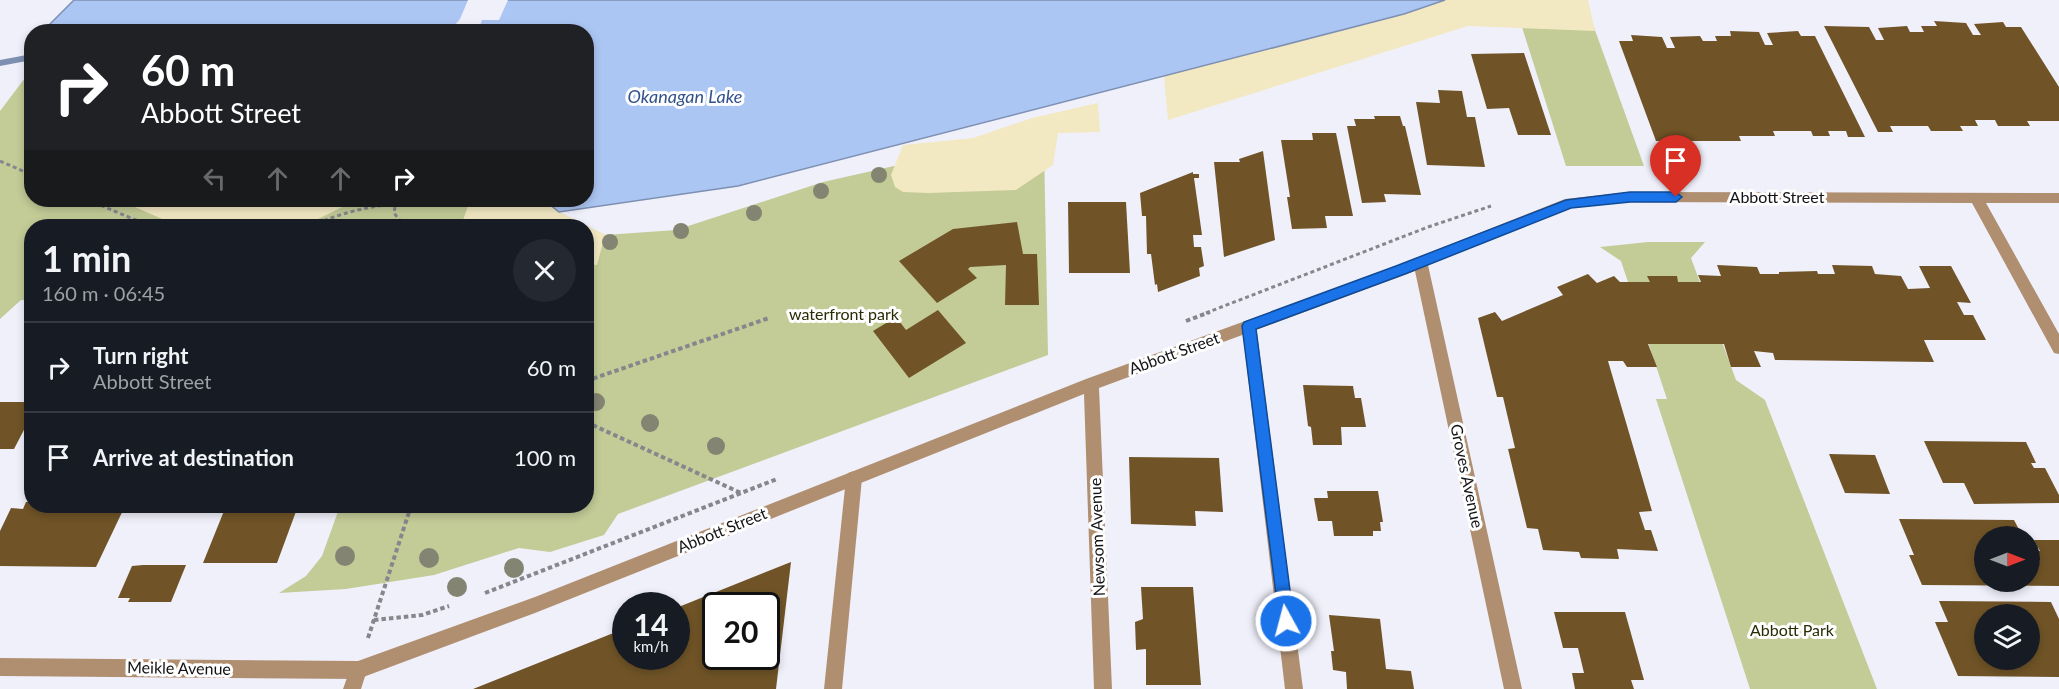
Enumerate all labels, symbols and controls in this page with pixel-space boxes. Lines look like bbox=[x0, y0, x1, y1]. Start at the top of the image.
text: 60 m bbox=[141, 45, 235, 95]
icon: right bbox=[42, 48, 120, 126]
water label: Okanagan Lake bbox=[628, 85, 742, 107]
text: Abbott Street bbox=[141, 96, 301, 129]
pin bbox=[1650, 135, 1701, 197]
icon: arrive bbox=[1659, 144, 1692, 177]
icon: left bbox=[198, 162, 231, 195]
icon: ahead bbox=[261, 162, 294, 195]
icon: ahead bbox=[324, 162, 357, 195]
icon: right bbox=[387, 162, 420, 195]
street label: Abbott Street bbox=[1730, 187, 1825, 206]
text: 1 min bbox=[42, 236, 131, 280]
button: close bbox=[513, 239, 576, 302]
text: 160 m · 06:45 bbox=[42, 281, 165, 305]
park label: waterfront park bbox=[789, 304, 900, 323]
street label: Abbott Street bbox=[1126, 327, 1222, 378]
text: Turn right bbox=[93, 342, 188, 369]
icon: right bbox=[42, 351, 75, 384]
text: 60 m bbox=[527, 354, 576, 381]
text: Abbott Street bbox=[93, 369, 212, 393]
street label: Groves Avenue bbox=[1447, 422, 1488, 530]
icon: arrive bbox=[42, 441, 75, 474]
text: Arrive at destination bbox=[93, 444, 294, 471]
text: 100 m bbox=[514, 444, 576, 471]
street label: Newsom Avenue bbox=[1085, 477, 1108, 597]
street label: Abbott Street bbox=[674, 503, 770, 556]
north arrow bbox=[1974, 526, 2040, 592]
map controls bbox=[1974, 526, 2040, 670]
position arrow bbox=[1254, 589, 1318, 653]
speed limit sign: 20 bbox=[702, 592, 780, 670]
button: layers bbox=[1974, 604, 2040, 670]
text: 14 bbox=[634, 606, 668, 642]
park label: Abbott Park bbox=[1750, 620, 1835, 639]
text: km/h bbox=[633, 637, 669, 655]
street label: Meikle Avenue bbox=[127, 657, 231, 678]

